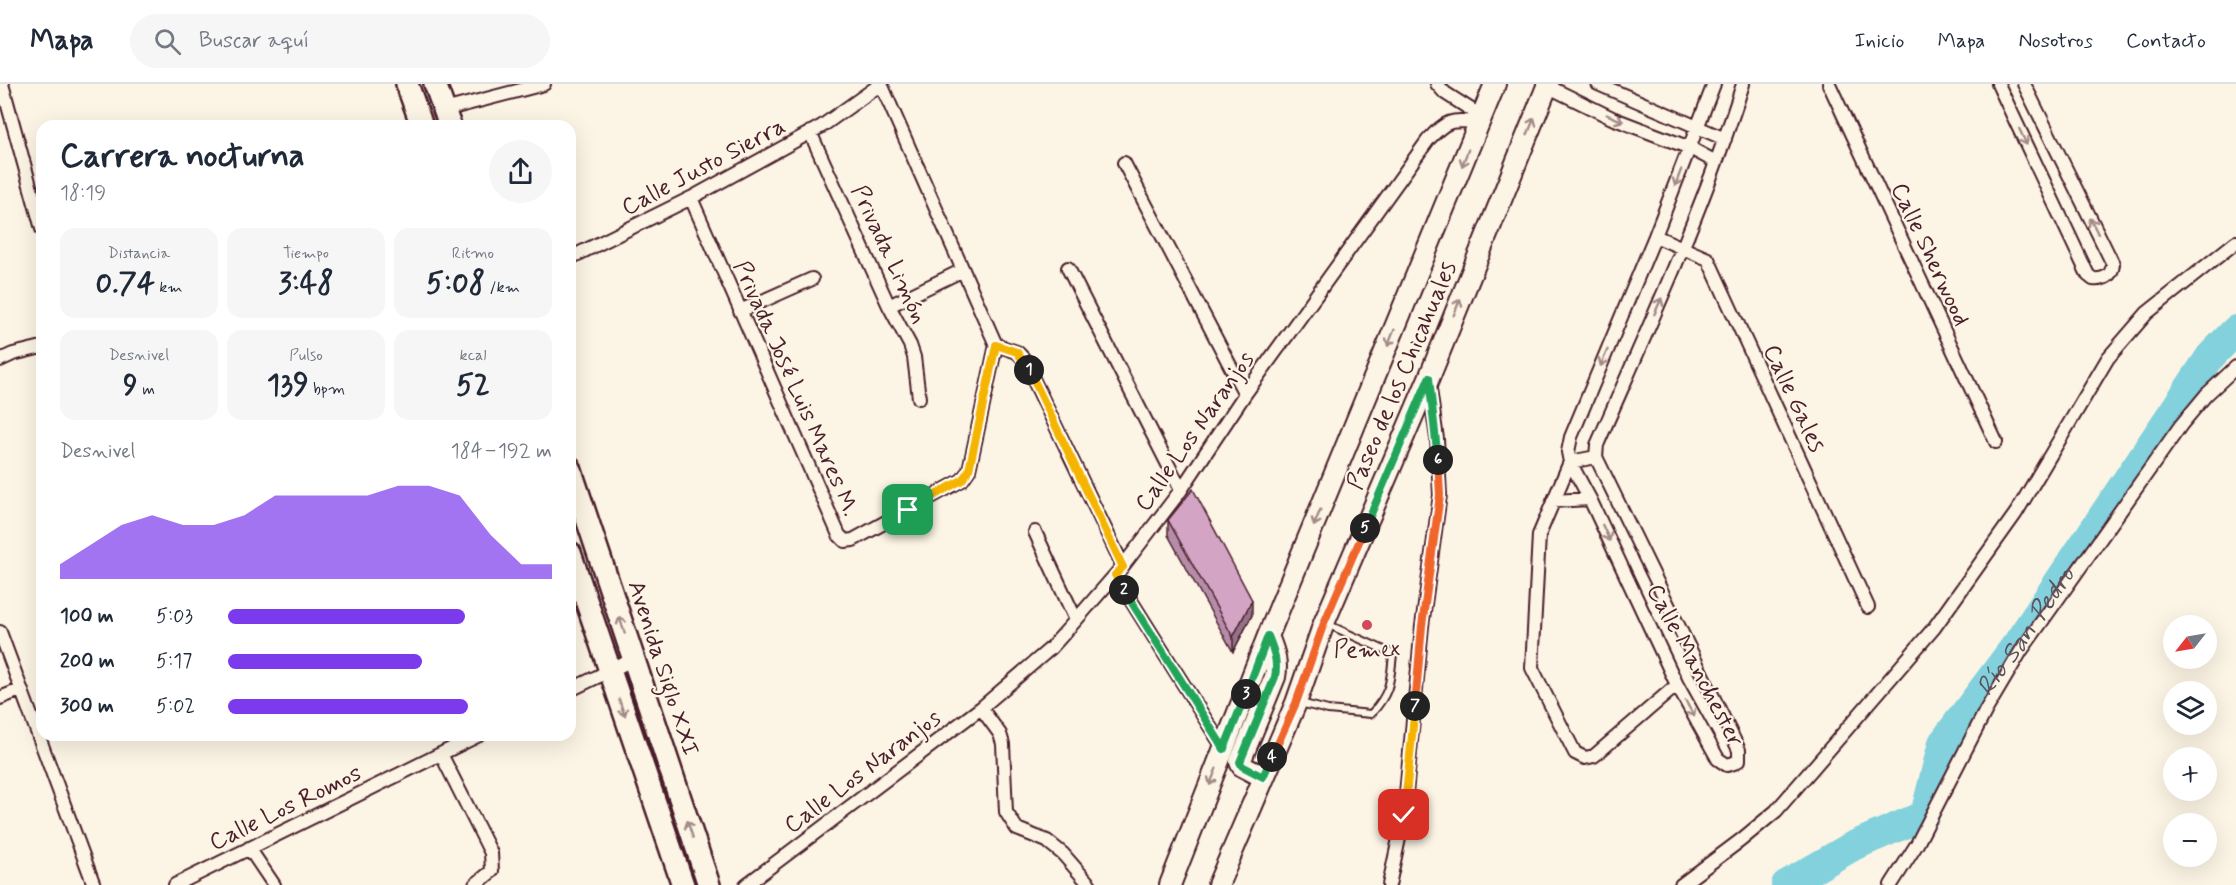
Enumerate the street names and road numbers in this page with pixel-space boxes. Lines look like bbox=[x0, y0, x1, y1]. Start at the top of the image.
street label: Calle Justo Sierra bbox=[616, 111, 791, 224]
street label: Calle Sherwood bbox=[1883, 178, 1976, 331]
street label: Privada Limón bbox=[843, 180, 934, 329]
street label: Privada José Luis Mares M. bbox=[725, 256, 866, 521]
street label: Paseo de los Chicahuales bbox=[1340, 257, 1465, 494]
street label: Calle Gales bbox=[1755, 340, 1832, 458]
street label: Calle Los Naranjos bbox=[1128, 345, 1262, 518]
street label: Avenida Siglo XXI bbox=[617, 577, 706, 761]
street label: Calle Manchester bbox=[1639, 579, 1751, 753]
street label: Calle Los Naranjos bbox=[778, 703, 948, 841]
street label: Calle Los Romos bbox=[204, 758, 367, 859]

